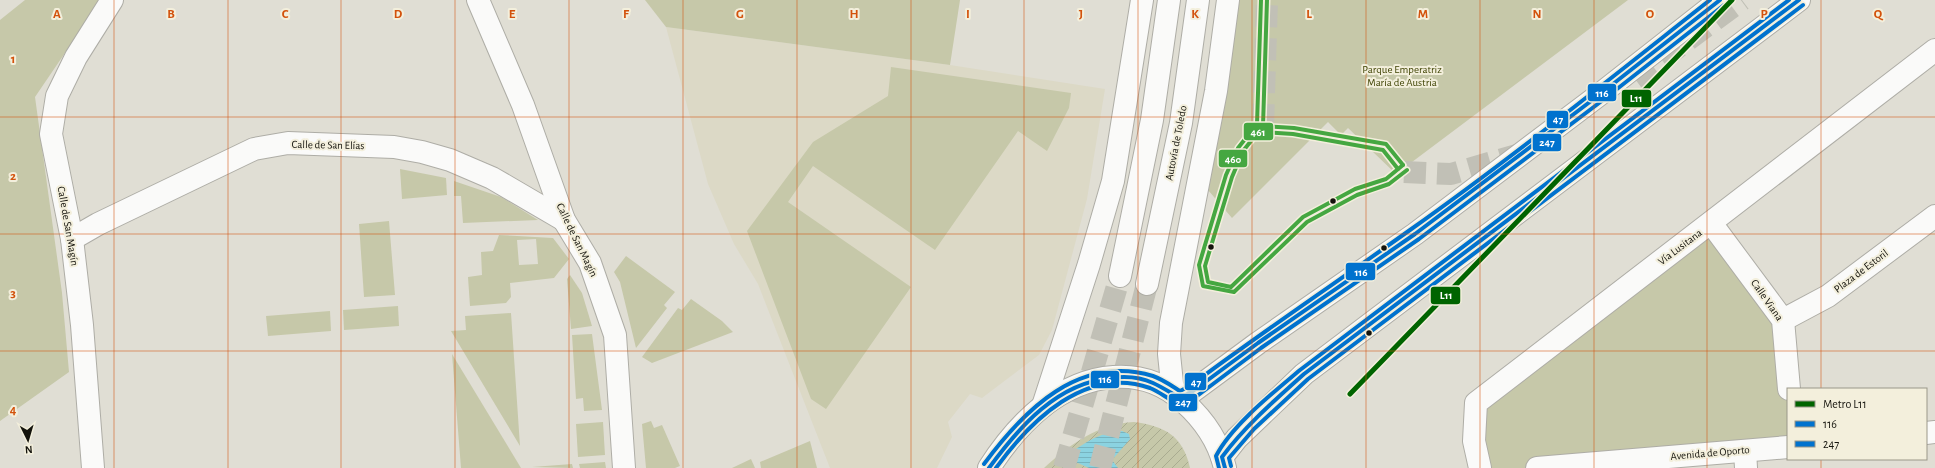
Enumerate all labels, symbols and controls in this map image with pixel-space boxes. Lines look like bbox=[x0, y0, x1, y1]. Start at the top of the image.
text: A bbox=[53, 8, 61, 21]
text: B bbox=[167, 8, 175, 21]
text: C bbox=[282, 8, 289, 21]
text: D bbox=[394, 8, 403, 21]
text: E bbox=[509, 8, 516, 21]
text: F bbox=[623, 8, 630, 21]
text: G bbox=[736, 8, 744, 21]
text: H bbox=[849, 8, 859, 21]
text: I bbox=[966, 8, 970, 21]
text: J bbox=[1079, 8, 1083, 21]
text: K bbox=[1191, 8, 1199, 21]
text: L bbox=[1306, 8, 1312, 21]
text: M bbox=[1418, 8, 1428, 21]
text: N bbox=[1532, 8, 1542, 21]
text: O bbox=[1646, 8, 1655, 21]
text: P bbox=[1760, 8, 1768, 21]
text: Q bbox=[1874, 8, 1884, 21]
text: 1 bbox=[11, 53, 15, 66]
park label: Parque Emperatriz María de Austria bbox=[1362, 64, 1442, 88]
line badge: 116 bbox=[1587, 83, 1617, 102]
text: 116 bbox=[1595, 88, 1609, 99]
line badge: L11 bbox=[1621, 89, 1652, 108]
text: L11 bbox=[1630, 93, 1642, 104]
street label: Autovía de Toledo bbox=[1163, 105, 1189, 181]
line badge: 47 bbox=[1546, 110, 1569, 129]
text: 47 bbox=[1553, 114, 1563, 125]
line badge: 461 bbox=[1243, 122, 1274, 141]
text: 461 bbox=[1251, 127, 1265, 138]
line badge: 247 bbox=[1532, 133, 1562, 152]
text: 247 bbox=[1539, 137, 1555, 148]
street label: Calle de San Elías bbox=[291, 139, 365, 151]
line badge: 460 bbox=[1218, 149, 1248, 168]
text: 460 bbox=[1225, 154, 1242, 165]
text: 2 bbox=[10, 170, 16, 183]
street label: Calle de San Magín bbox=[56, 185, 80, 267]
unlabelled marker bbox=[1328, 196, 1338, 206]
street label: Calle de San Magín bbox=[554, 201, 600, 279]
street label: Vía Lusitana bbox=[1656, 227, 1704, 267]
unlabelled marker bbox=[1206, 242, 1216, 252]
unlabelled marker bbox=[1379, 243, 1389, 253]
street label: Plaza de Estoril bbox=[1832, 247, 1890, 295]
line badge: 116 bbox=[1345, 262, 1376, 281]
text: 116 bbox=[1354, 267, 1368, 278]
street label: Calle Viana bbox=[1749, 277, 1785, 323]
line badge: L11 bbox=[1430, 286, 1461, 305]
text: 3 bbox=[10, 287, 16, 300]
text: L11 bbox=[1440, 290, 1452, 301]
unlabelled marker bbox=[1364, 328, 1374, 338]
line badge: 116 bbox=[1090, 370, 1120, 389]
line badge: 47 bbox=[1184, 372, 1207, 391]
text: 116 bbox=[1098, 374, 1112, 385]
text: 47 bbox=[1191, 377, 1201, 388]
legend bbox=[1787, 388, 1927, 460]
line badge: 247 bbox=[1168, 393, 1198, 412]
text: 247 bbox=[1175, 397, 1191, 408]
text: Metro L11 bbox=[1823, 398, 1867, 410]
text: 4 bbox=[10, 404, 17, 417]
text: 116 bbox=[1823, 418, 1837, 430]
north arrow bbox=[8, 420, 48, 460]
text: 247 bbox=[1823, 438, 1839, 450]
text: N bbox=[25, 444, 33, 455]
street label: Avenida de Oporto bbox=[1670, 444, 1750, 462]

